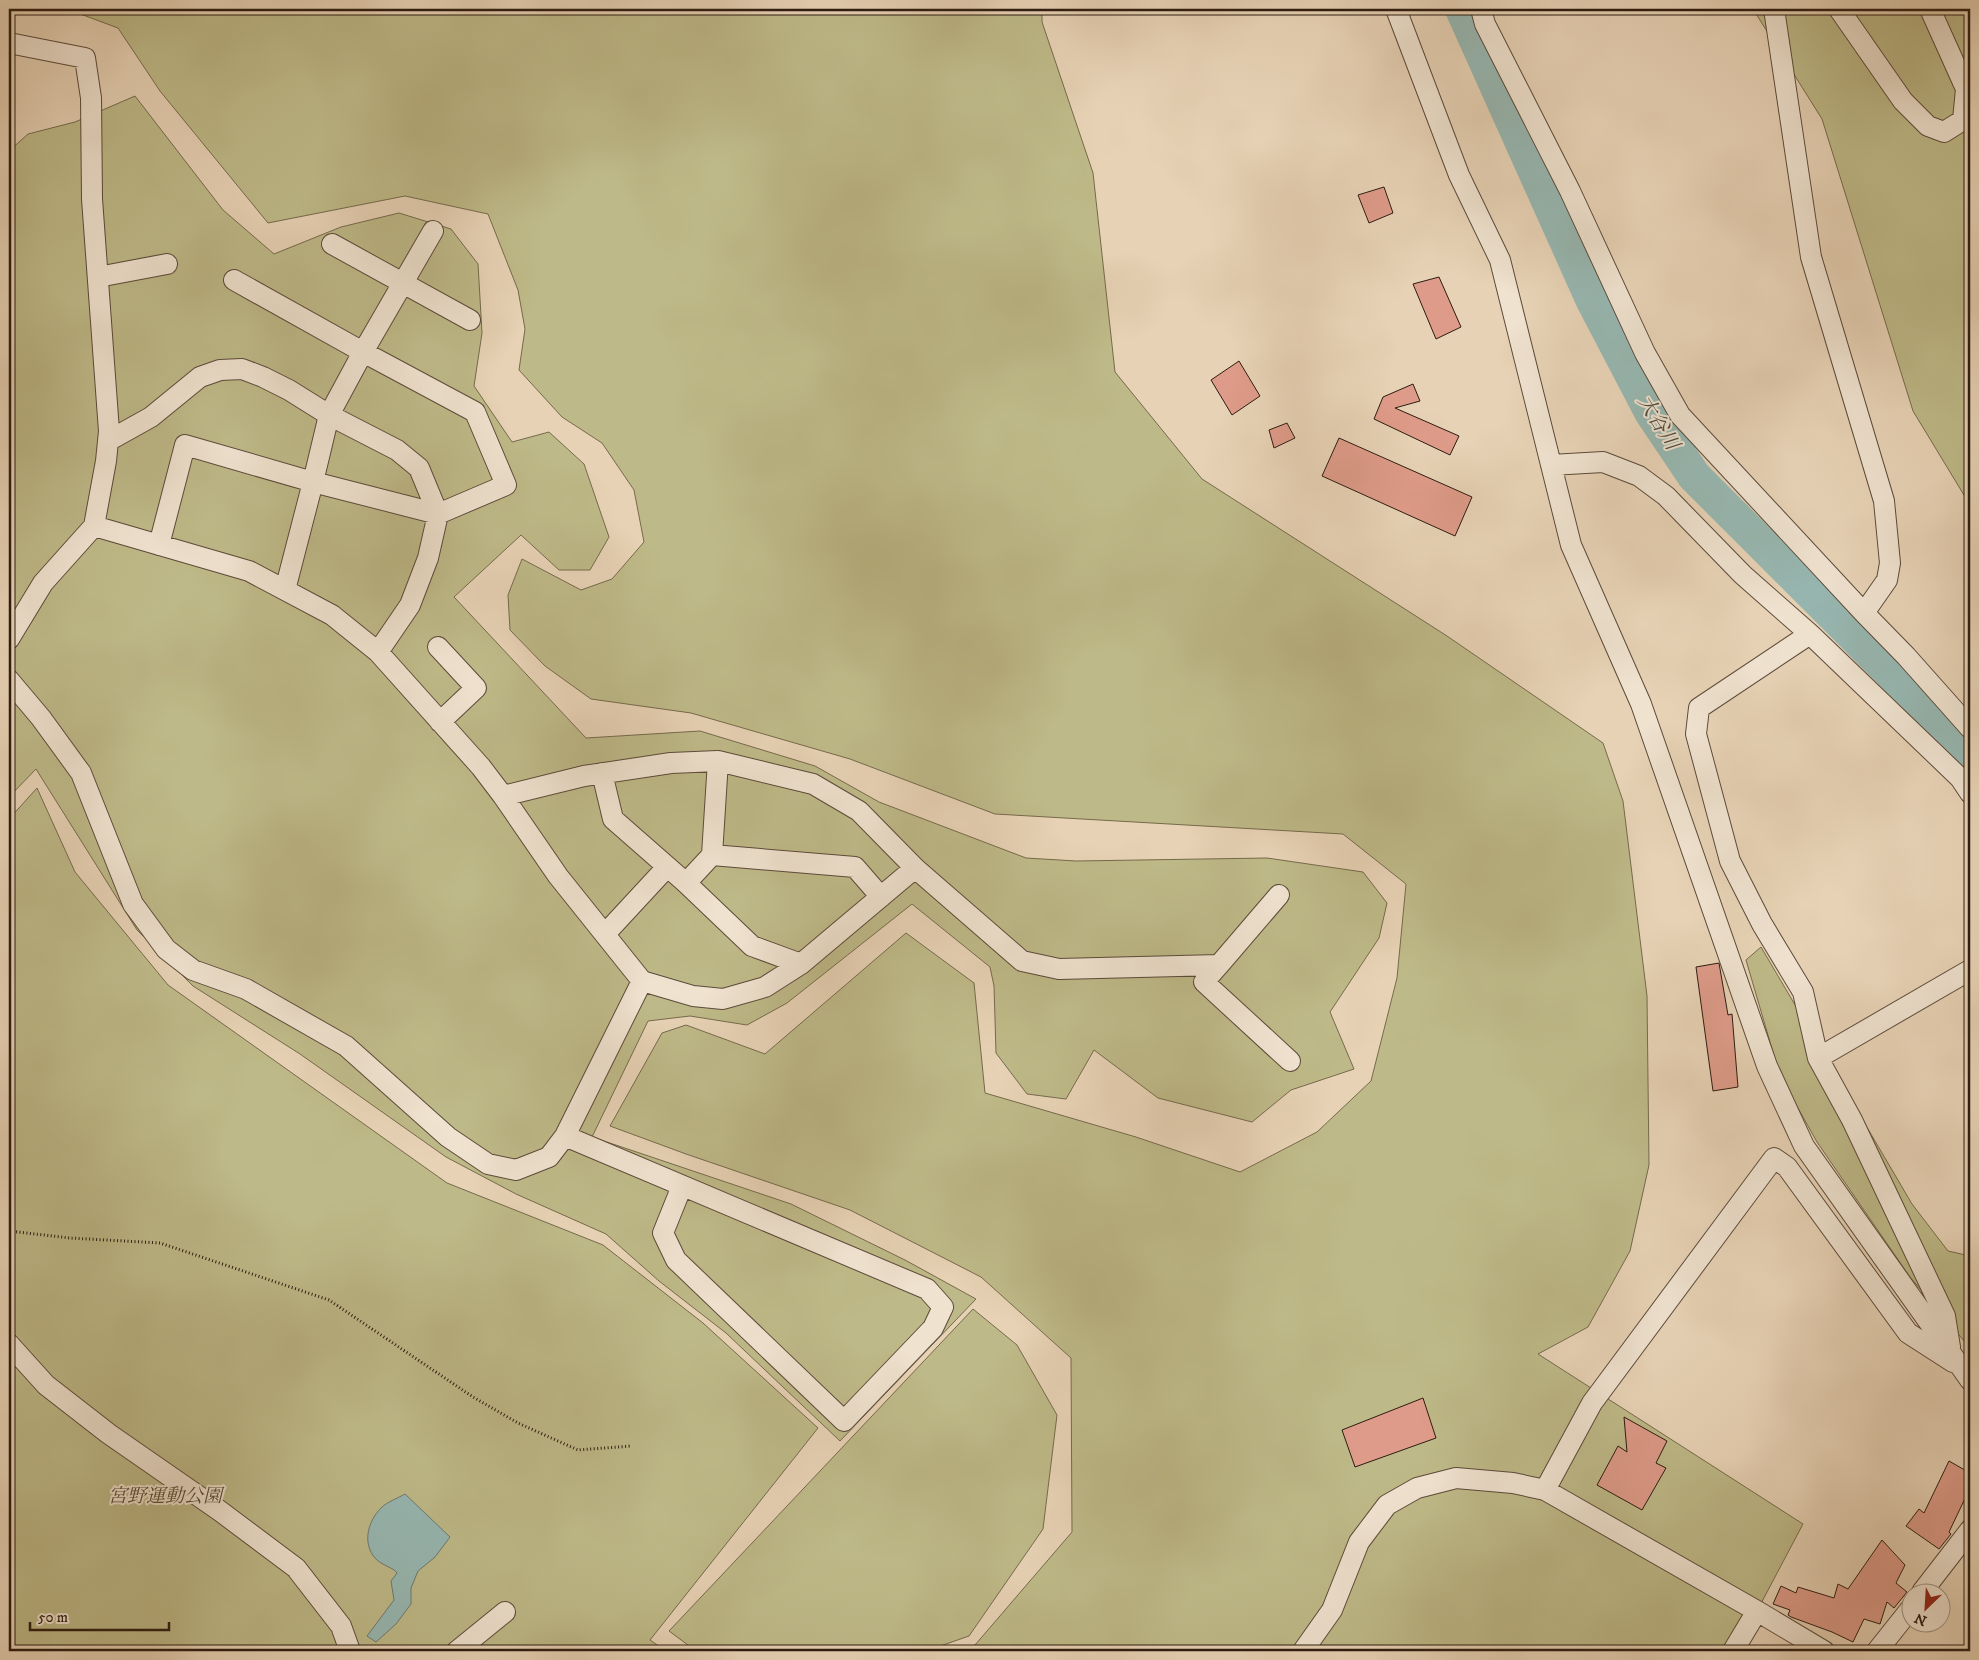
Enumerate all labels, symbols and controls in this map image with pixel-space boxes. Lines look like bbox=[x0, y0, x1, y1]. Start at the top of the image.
water label: 大谷川 bbox=[1631, 391, 1685, 457]
park label: 宮野運動公園 bbox=[108, 1485, 225, 1508]
north arrow bbox=[1902, 1582, 1952, 1632]
scale bar bbox=[30, 1600, 169, 1632]
text: 50 m bbox=[38, 1608, 68, 1627]
text: N bbox=[1911, 1608, 1930, 1629]

